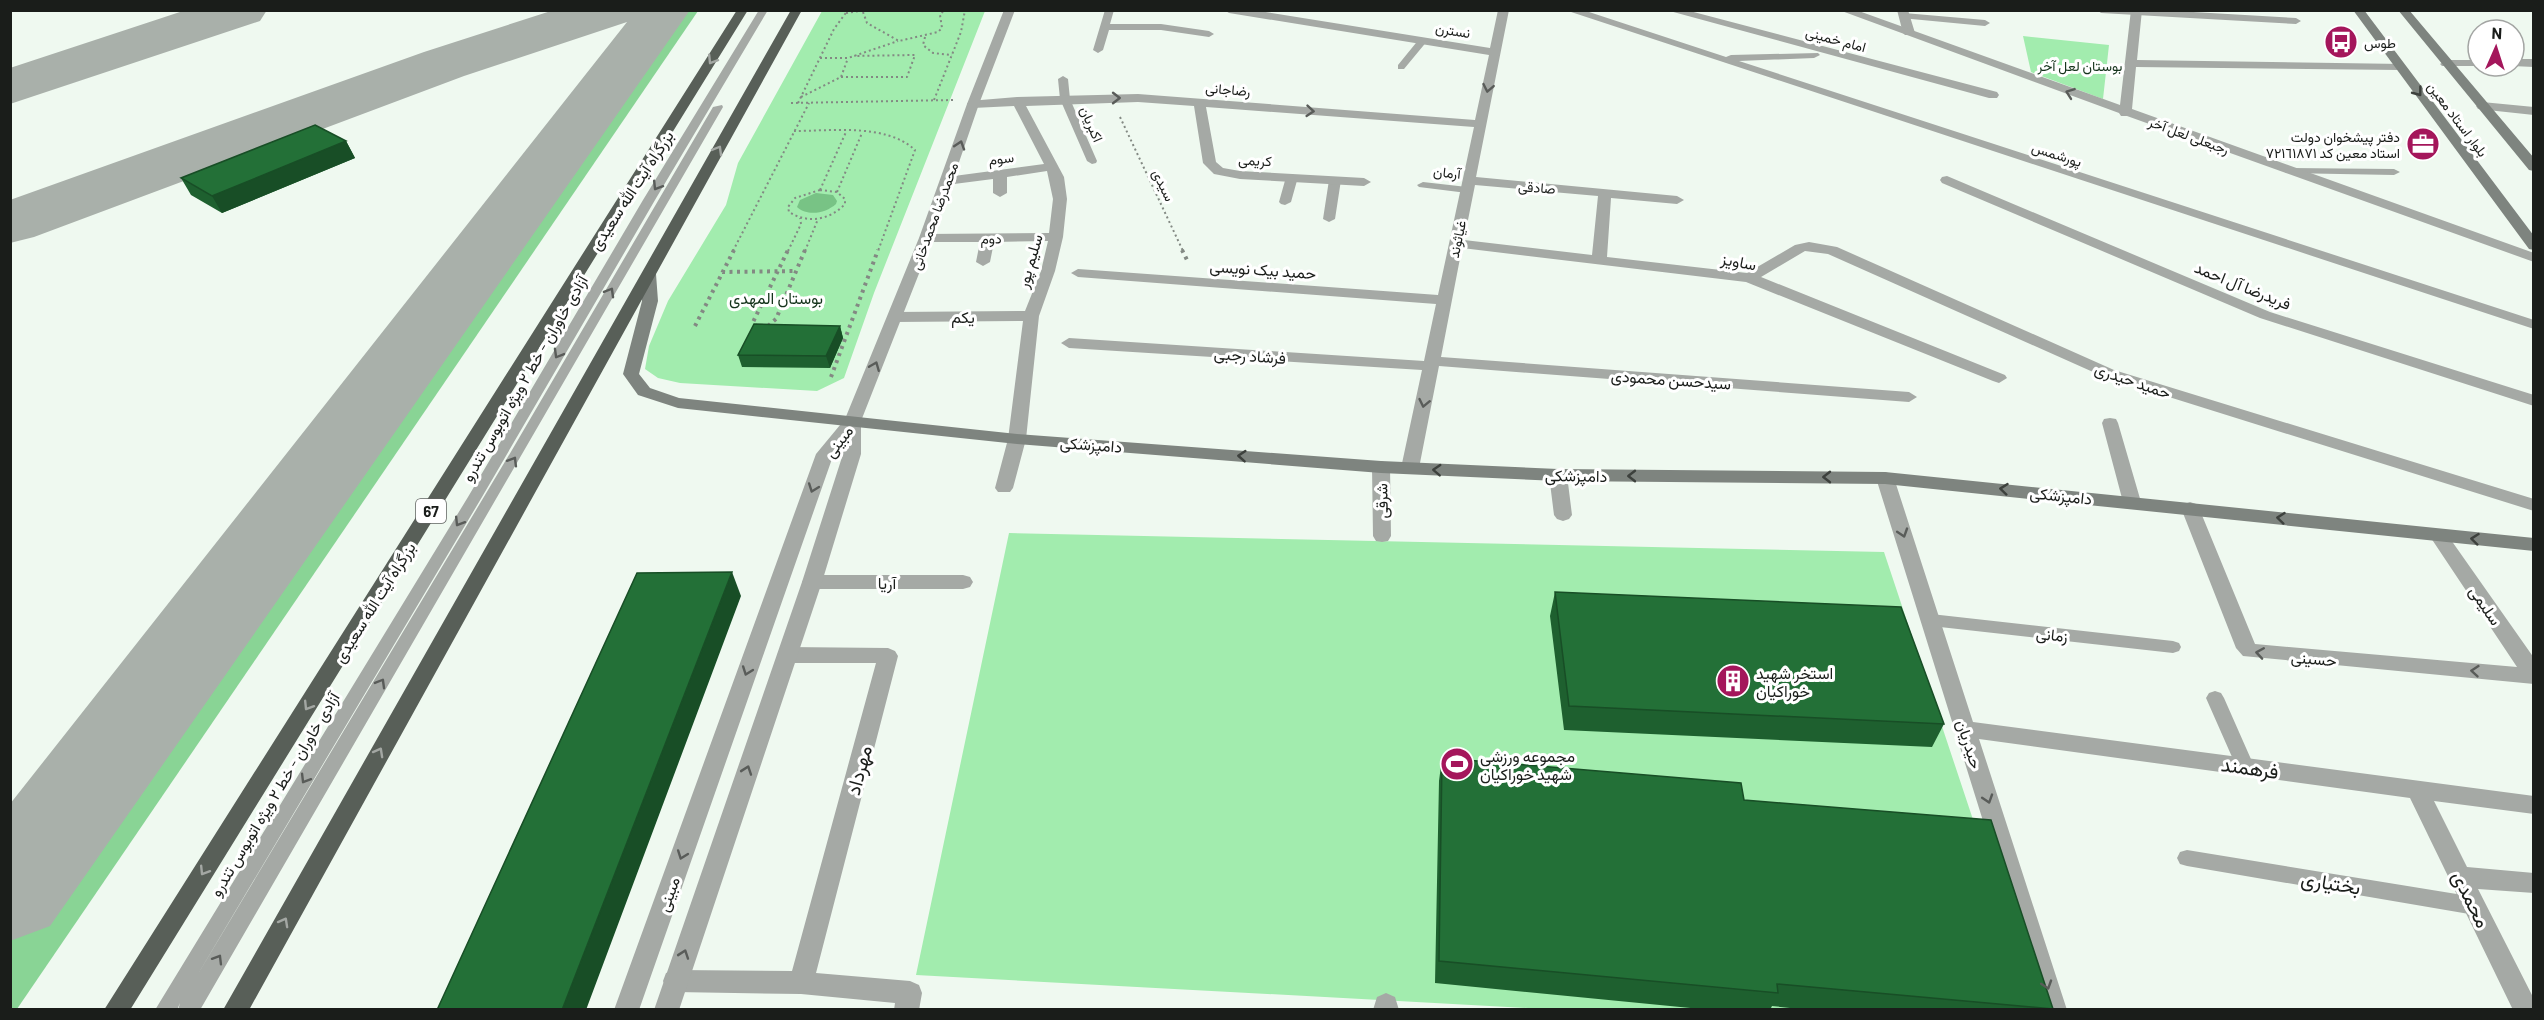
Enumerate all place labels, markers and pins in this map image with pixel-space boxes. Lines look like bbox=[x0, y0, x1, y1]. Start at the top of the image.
bus stop icon: طوس bbox=[2323, 24, 2359, 60]
place label: طوس bbox=[2364, 34, 2396, 52]
office icon: دفتر پيشخوان دولت استاد معين كد ٧٢١٦١٨٧١ bbox=[2405, 126, 2441, 162]
place label: دفتر پيشخوان دولت استاد معين كد ٧٢١٦١٨٧١ bbox=[2266, 128, 2400, 162]
building icon: استخر شهید خوراکیان bbox=[1715, 663, 1751, 699]
place label: استخر شهید خوراکیان bbox=[1756, 663, 1833, 702]
sports icon: مجموعه ورزشی شهید خوراکیان bbox=[1439, 746, 1475, 782]
place label: مجموعه ورزشی شهید خوراکیان bbox=[1480, 746, 1575, 785]

